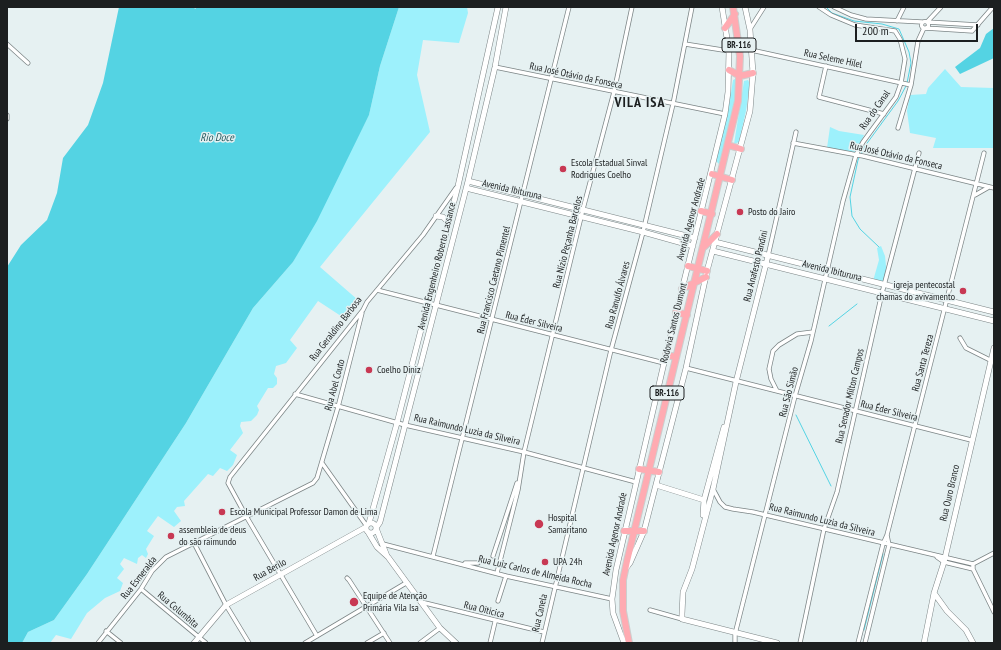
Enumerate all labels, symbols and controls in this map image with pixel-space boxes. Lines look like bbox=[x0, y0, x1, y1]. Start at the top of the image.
scale bar bbox=[857, 16, 980, 42]
text: 200 m bbox=[862, 23, 889, 38]
road number: BR-116 bbox=[722, 38, 756, 52]
street label: Rua Seleme Hilel bbox=[803, 47, 863, 71]
street label: Rua José Otávio da Fonseca bbox=[528, 60, 624, 92]
street label: Rua do Canal bbox=[857, 88, 893, 132]
district label: VILA ISA bbox=[615, 95, 665, 111]
water label: Rio Doce bbox=[200, 131, 234, 145]
street label: Rua José Otávio da Fonseca bbox=[849, 140, 943, 172]
place label: Escola Estadual Sinval Rodrigues Coelho bbox=[571, 157, 647, 180]
marker: Escola Estadual Sinval Rodrigues Coelho bbox=[558, 164, 568, 174]
street label: Avenida Ibituruna bbox=[481, 177, 543, 203]
street label: Avenida Agenor Andrade bbox=[674, 177, 708, 261]
street label: Rua Nízio Peçanha Barcelos bbox=[551, 195, 585, 289]
street label: Avenida Engenheiro Roberto Lassance bbox=[415, 201, 459, 331]
place label: Posto do Jairo bbox=[748, 206, 795, 218]
marker: Posto do Jairo bbox=[735, 207, 745, 217]
street label: Rua Francisco Caetano Pimentel bbox=[475, 225, 513, 335]
street label: Rua Anafesto Pandini bbox=[741, 229, 771, 303]
street label: Avenida Ibituruna bbox=[801, 258, 863, 284]
street label: Rua Ranulfo Álvares bbox=[603, 260, 633, 330]
place label: igreja pentecostal chamas do avivamento bbox=[876, 279, 955, 302]
street label: Rodovia Santos Dumont bbox=[658, 282, 690, 364]
marker: igreja pentecostal chamas do avivamento bbox=[958, 286, 968, 296]
street label: Rua Geraldino Barbosa bbox=[307, 294, 365, 364]
street label: Rua Éder Silveira bbox=[504, 309, 564, 335]
street label: Rua Santa Tereza bbox=[910, 333, 936, 393]
street label: Rua Senador Milton Campos bbox=[833, 347, 867, 445]
street label: Rua Abel Couto bbox=[322, 358, 348, 412]
place label: Coelho Diniz bbox=[377, 364, 420, 376]
marker: Coelho Diniz bbox=[364, 365, 374, 375]
street label: Rua São Simão bbox=[777, 366, 801, 418]
road number: BR-116 bbox=[650, 386, 684, 400]
street label: Rua Éder Silveira bbox=[859, 398, 919, 424]
street label: Rua Raimundo Luzia da Silveira bbox=[413, 412, 521, 448]
street label: Rua Ouro Branco bbox=[938, 463, 962, 523]
street label: Avenida Agenor Andrade bbox=[600, 491, 630, 577]
street label: Rua Raimundo Luzia da Silveira bbox=[768, 501, 876, 539]
place label: Escola Municipal Professor Damon de Lima bbox=[230, 506, 377, 518]
marker: Escola Municipal Professor Damon de Lima bbox=[217, 507, 227, 517]
place label: Hospital Samaritano bbox=[548, 512, 587, 536]
marker: Hospital Samaritano bbox=[533, 518, 545, 530]
place label: assembleia de deus do são raimundo bbox=[179, 524, 246, 548]
marker: assembleia de deus do são raimundo bbox=[166, 531, 176, 541]
street label: Rua Luiz Carlos de Almeida Rocha bbox=[477, 553, 593, 591]
street label: Rua Esmeralda bbox=[119, 554, 159, 602]
street label: Rua Berilo bbox=[251, 556, 289, 584]
place label: UPA 24h bbox=[553, 556, 582, 568]
marker: UPA 24h bbox=[540, 557, 550, 567]
street label: Rua Columbita bbox=[155, 589, 201, 631]
place label: Equipe de Atenção Primária Vila Isa bbox=[363, 590, 427, 614]
street label: Rua Canela bbox=[530, 593, 550, 633]
marker: Equipe de Atenção Primária Vila Isa bbox=[348, 596, 360, 608]
street label: Rua Oiticica bbox=[463, 599, 505, 621]

